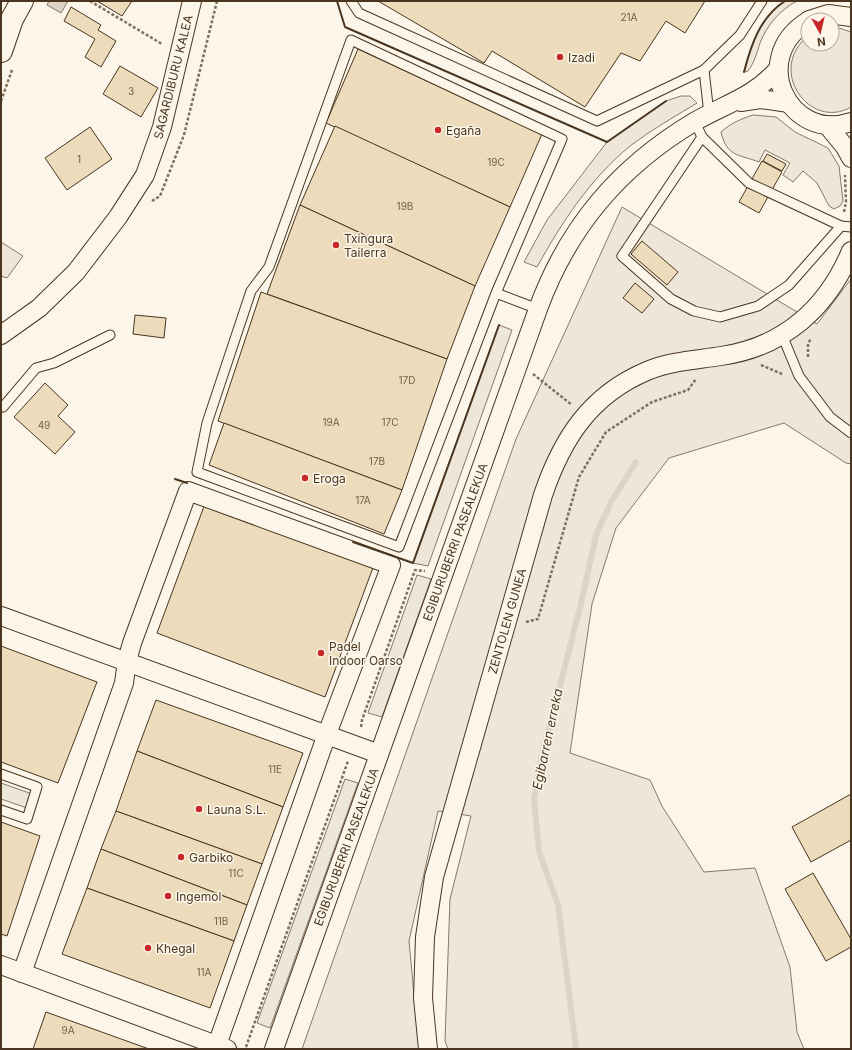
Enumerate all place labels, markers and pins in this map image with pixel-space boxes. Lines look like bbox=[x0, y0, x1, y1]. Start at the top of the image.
place label: Izadi bbox=[568, 50, 595, 65]
marker: Izadi bbox=[555, 52, 565, 62]
place label: Egaña bbox=[446, 123, 481, 138]
marker: Egaña bbox=[433, 125, 443, 135]
place label: Txingura Tailerra bbox=[344, 231, 393, 260]
marker: Txingura Tailerra bbox=[331, 240, 341, 250]
place label: Eroga bbox=[313, 471, 346, 486]
marker: Eroga bbox=[300, 473, 310, 483]
place label: Padel Indoor Oarso bbox=[329, 639, 403, 668]
marker: Padel Indoor Oarso bbox=[316, 648, 326, 658]
place label: Launa S.L. bbox=[207, 802, 266, 817]
marker: Launa S.L. bbox=[194, 804, 204, 814]
place label: Garbiko bbox=[189, 850, 233, 865]
marker: Garbiko bbox=[176, 852, 186, 862]
place label: Ingemol bbox=[176, 889, 221, 904]
marker: Ingemol bbox=[163, 891, 173, 901]
place label: Khegal bbox=[156, 941, 195, 956]
marker: Khegal bbox=[143, 943, 153, 953]

